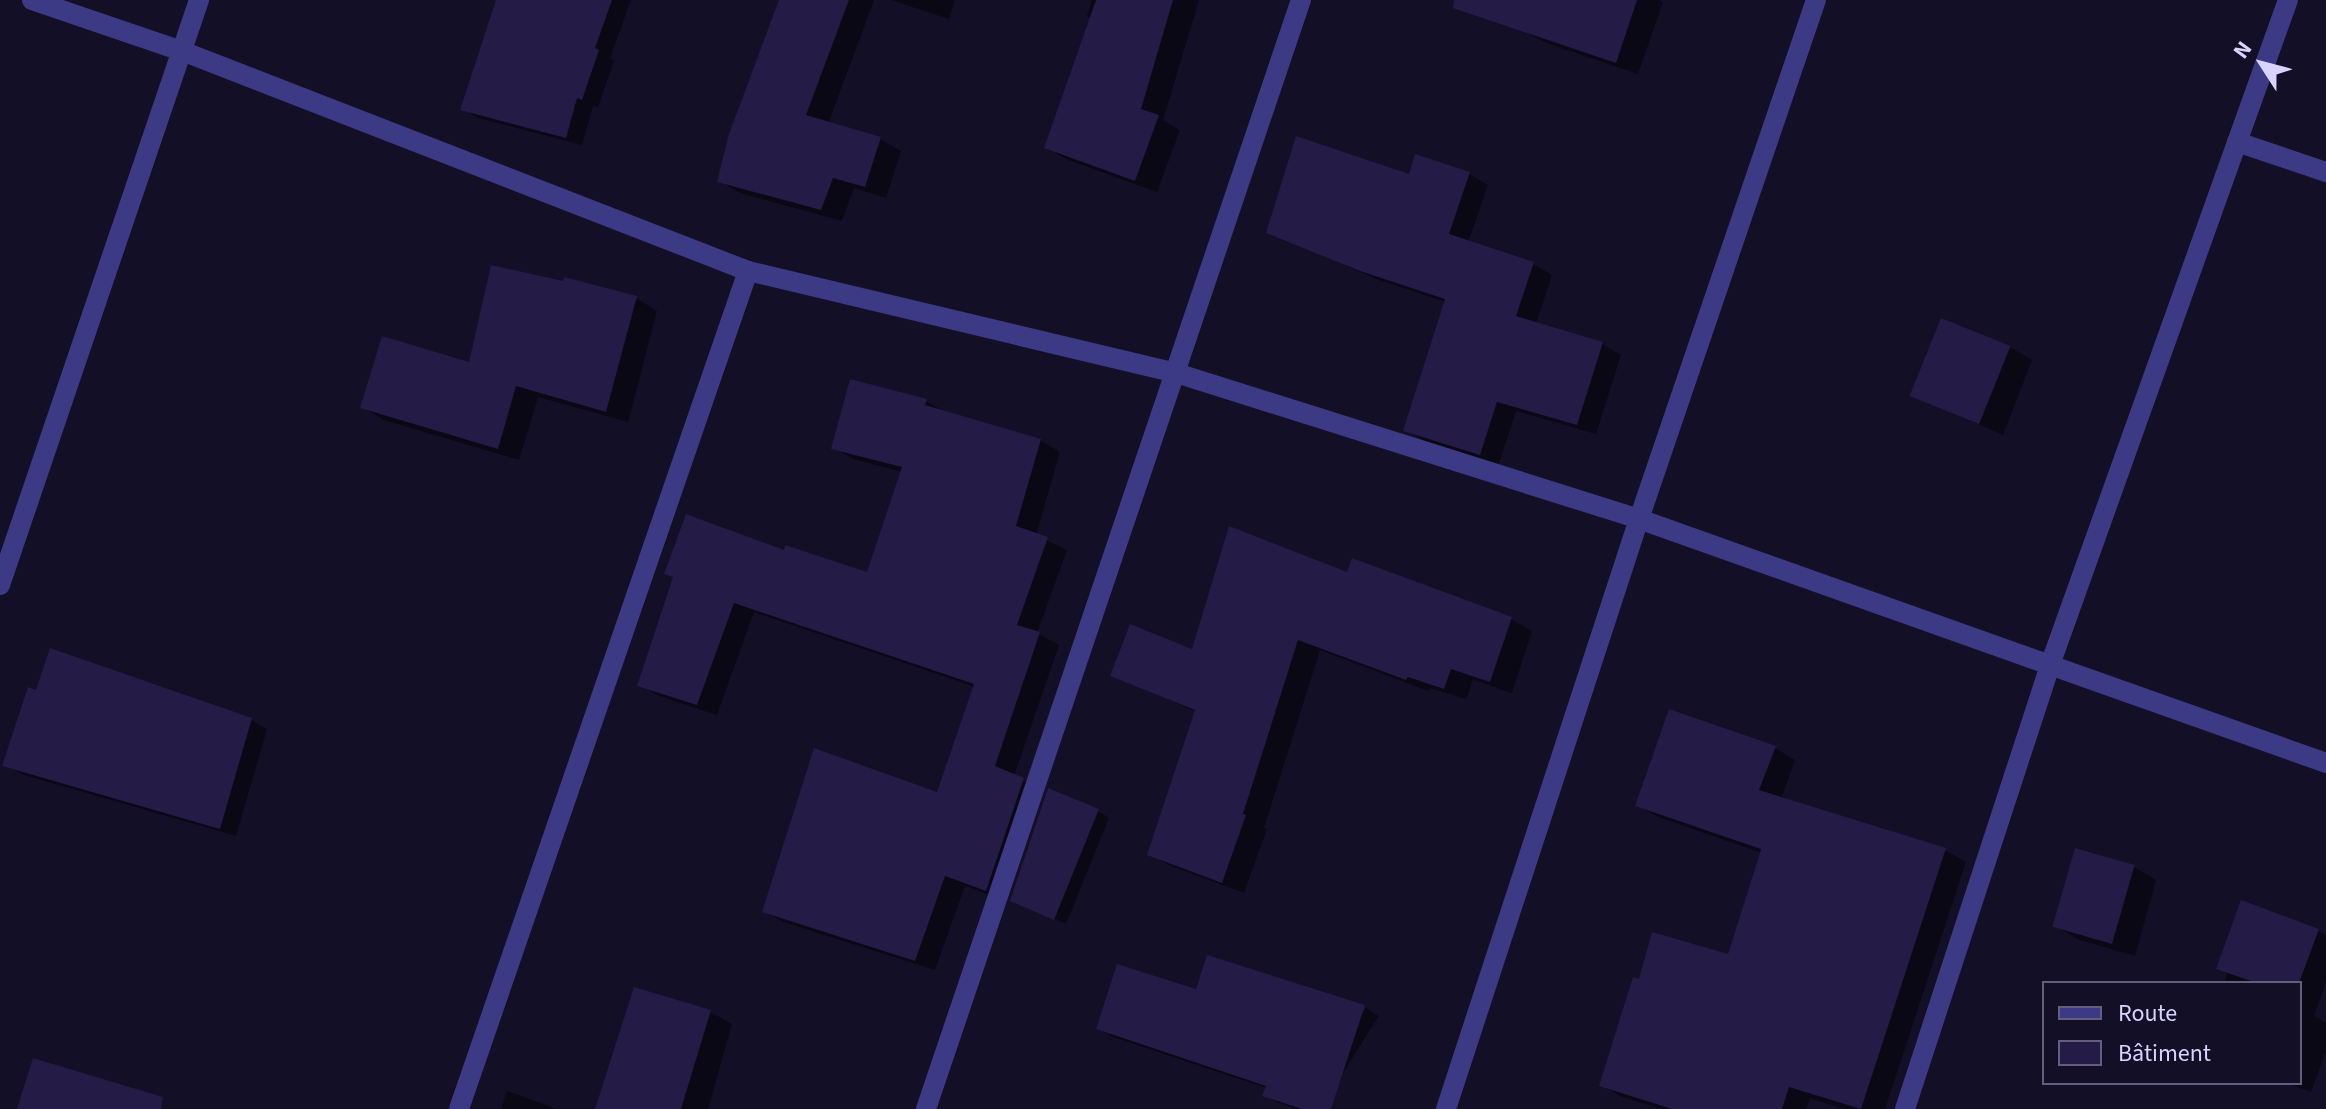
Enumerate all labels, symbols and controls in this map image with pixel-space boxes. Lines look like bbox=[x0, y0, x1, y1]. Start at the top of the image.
north arrow bbox=[2222, 24, 2302, 104]
text: N bbox=[2225, 35, 2260, 65]
legend bbox=[2042, 981, 2302, 1085]
text: Route bbox=[2118, 996, 2177, 1031]
text: Bâtiment bbox=[2118, 1036, 2211, 1071]

